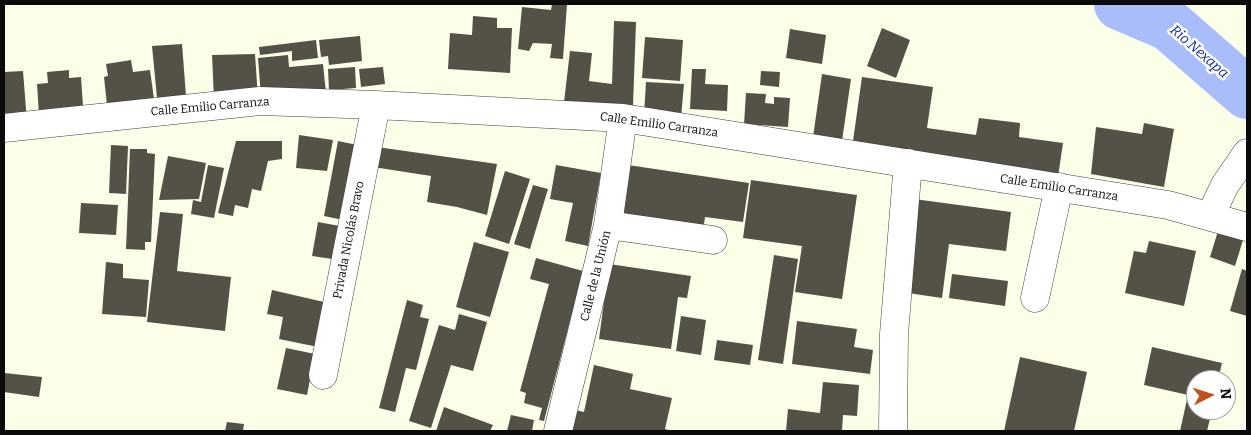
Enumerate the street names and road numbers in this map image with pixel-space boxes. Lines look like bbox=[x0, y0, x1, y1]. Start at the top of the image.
street label: Calle Emilio Carranza bbox=[150, 95, 270, 119]
street label: Calle Emilio Carranza bbox=[599, 110, 719, 140]
street label: Calle Emilio Carranza bbox=[999, 172, 1119, 204]
street label: Privada Nicolás Bravo bbox=[331, 180, 367, 300]
street label: Calle de la Unión bbox=[578, 229, 614, 323]

